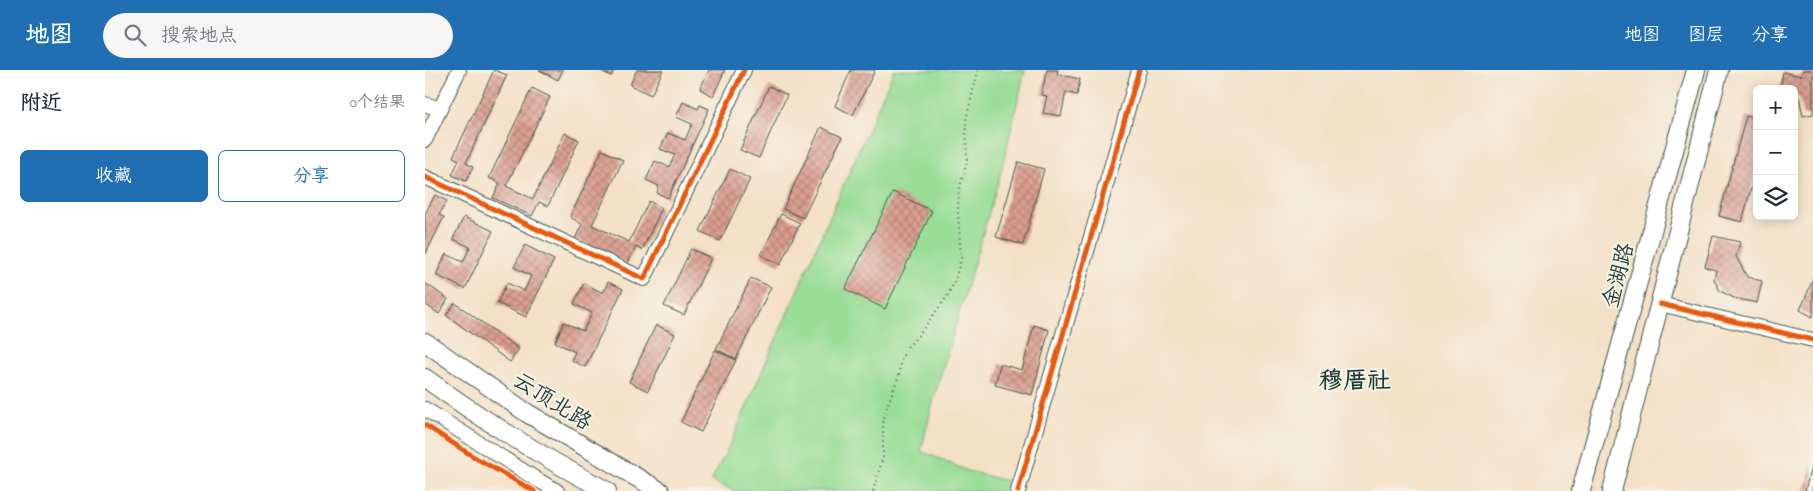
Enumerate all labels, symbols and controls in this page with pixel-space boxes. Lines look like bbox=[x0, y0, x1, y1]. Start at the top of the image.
search box bbox=[103, 13, 453, 58]
text: 地图 bbox=[25, 19, 73, 54]
icon: search bbox=[121, 21, 149, 49]
text: 搜索地点 bbox=[161, 23, 237, 50]
text: 地图 bbox=[1624, 23, 1660, 49]
text: 图层 bbox=[1688, 23, 1724, 49]
text: 分享 bbox=[1752, 23, 1788, 49]
map controls bbox=[1753, 85, 1798, 220]
button: + bbox=[1753, 85, 1798, 130]
text: 附近 bbox=[20, 89, 62, 119]
text: 0个结果 bbox=[350, 91, 405, 115]
button: − bbox=[1753, 130, 1798, 175]
button: 收藏 bbox=[20, 150, 208, 202]
button: 分享 bbox=[218, 150, 405, 202]
button: layers bbox=[1753, 175, 1798, 220]
street label: 金湖路 bbox=[1596, 240, 1644, 312]
district label: 穆厝社 bbox=[1319, 365, 1391, 400]
street label: 云顶北路 bbox=[506, 366, 597, 439]

